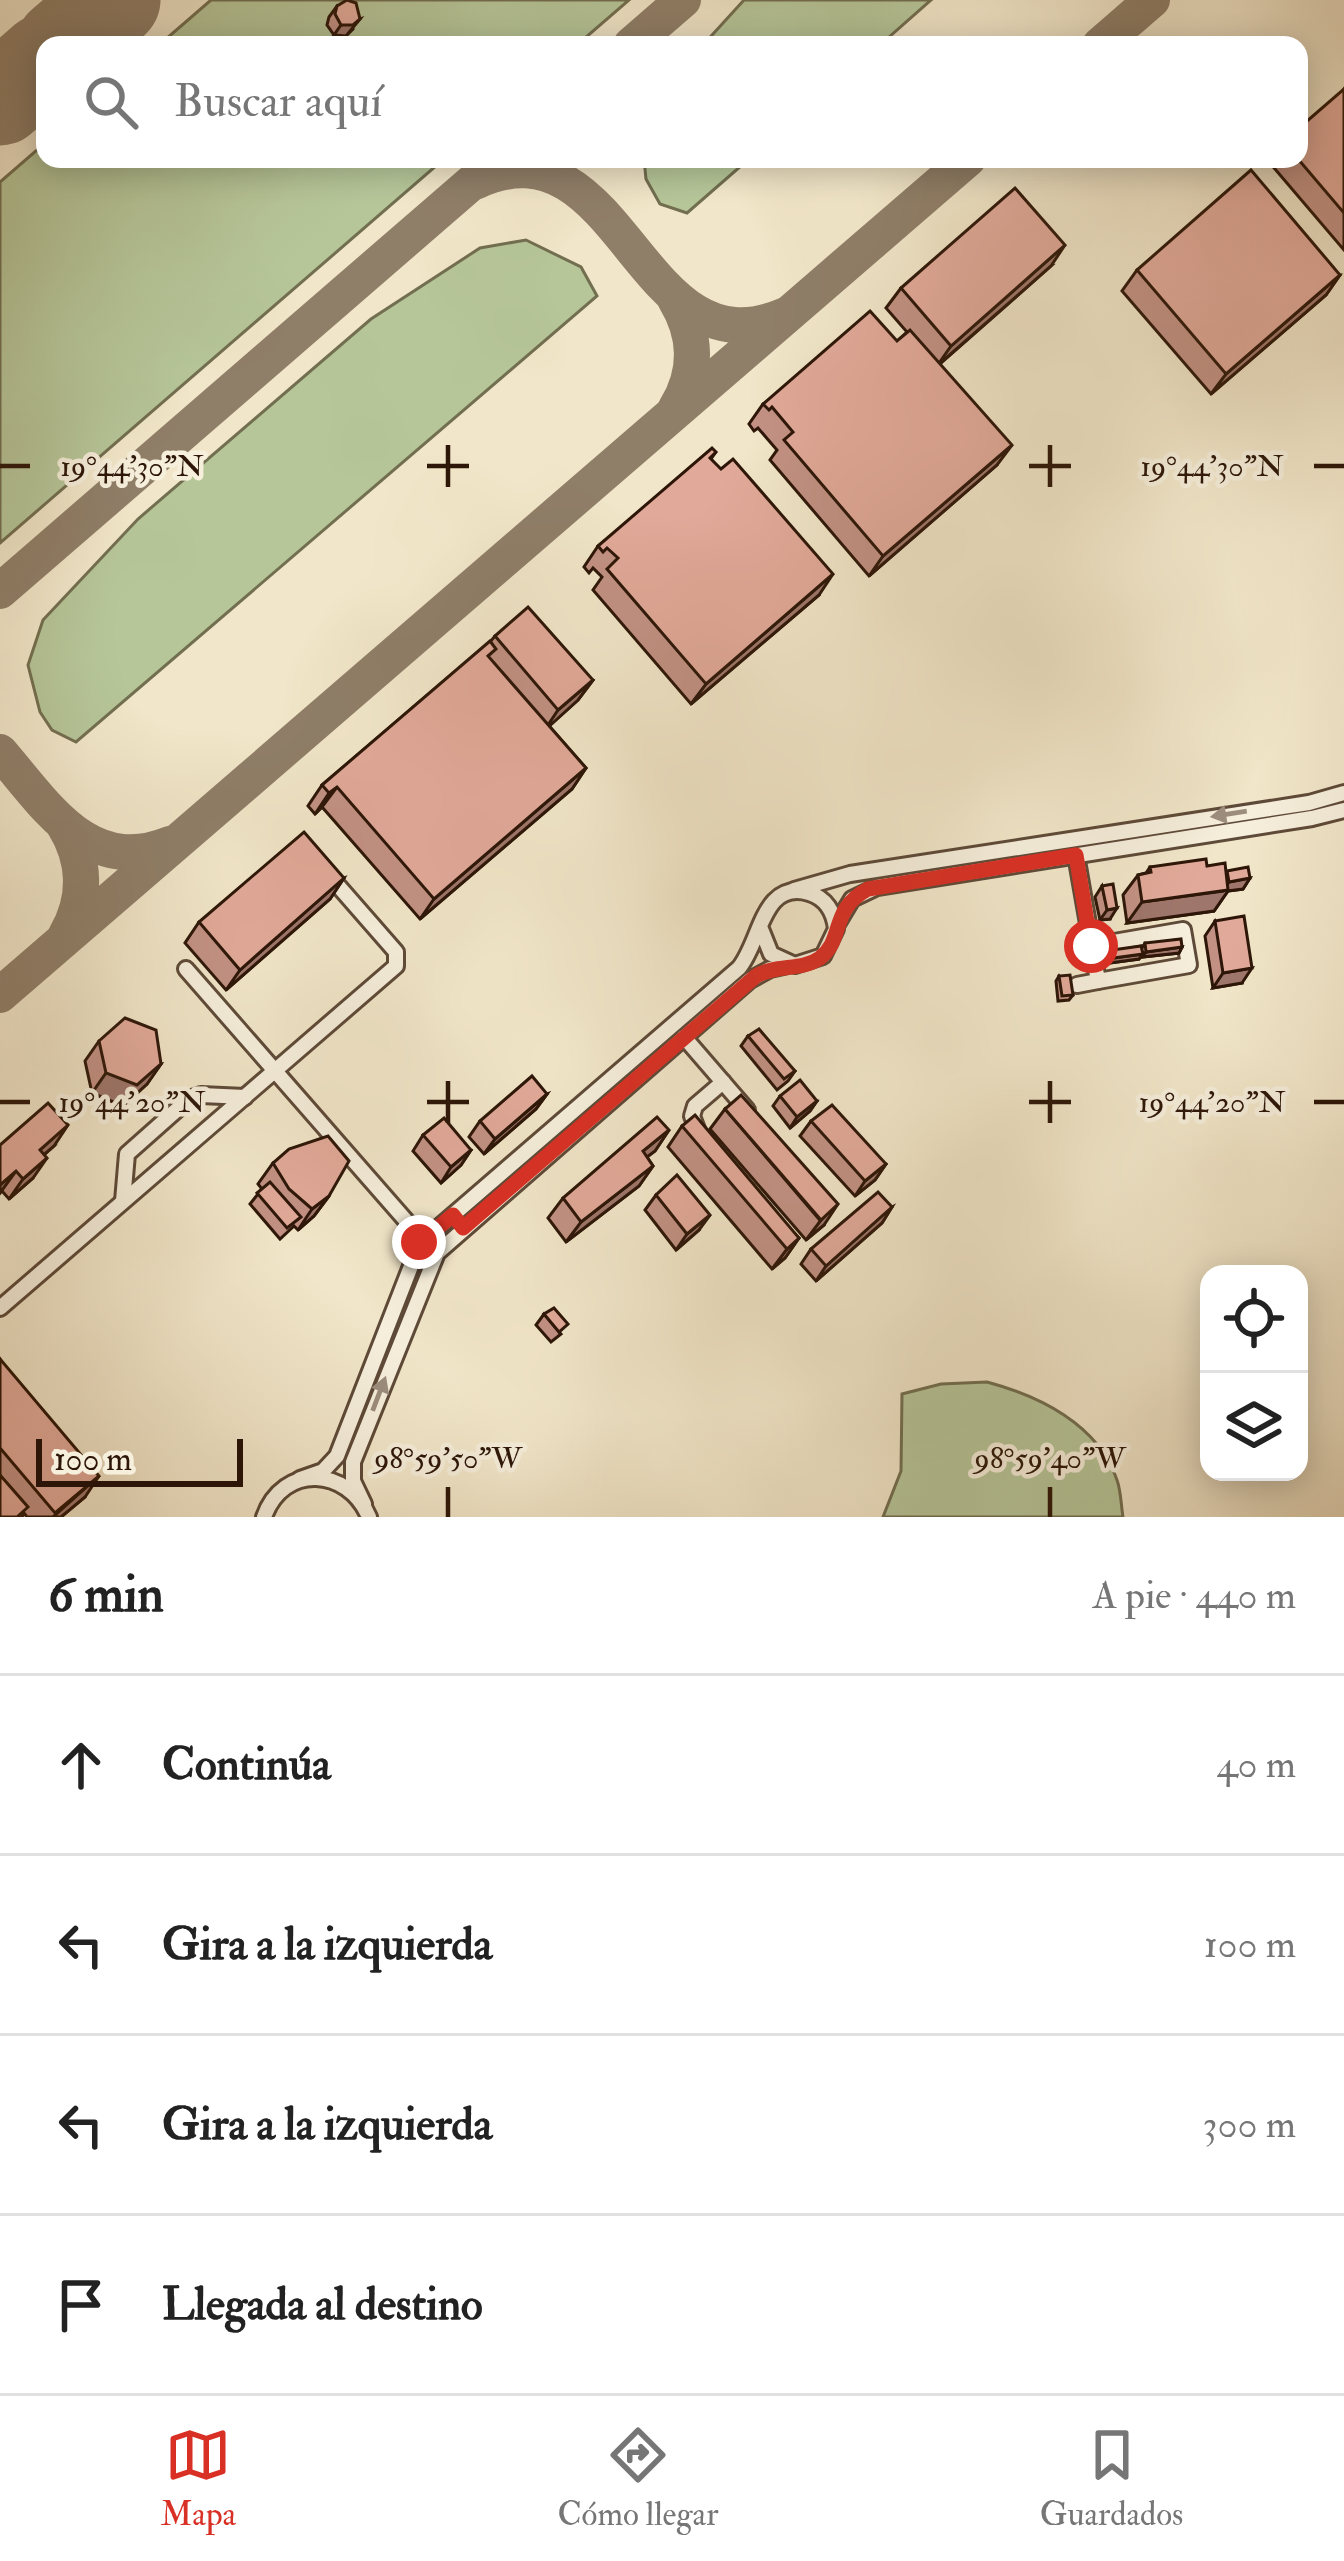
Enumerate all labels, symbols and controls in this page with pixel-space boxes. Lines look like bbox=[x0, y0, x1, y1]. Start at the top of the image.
search box bbox=[36, 36, 1308, 168]
icon: search bbox=[78, 69, 144, 135]
text: Buscar aquí bbox=[174, 74, 382, 130]
text: 19°44'30"N bbox=[60, 448, 204, 485]
text: 19°44'30"N bbox=[1140, 448, 1284, 485]
one-way arrow bbox=[1210, 805, 1248, 824]
route start bbox=[1064, 919, 1118, 973]
text: 19°44'20"N bbox=[58, 1084, 206, 1121]
text: 19°44'20"N bbox=[1138, 1084, 1286, 1121]
route end bbox=[392, 1215, 446, 1269]
map controls bbox=[1200, 1265, 1308, 1481]
button: locate bbox=[1200, 1265, 1308, 1373]
button: layers bbox=[1200, 1373, 1308, 1481]
one-way arrow bbox=[370, 1376, 389, 1412]
scale bar bbox=[36, 1433, 243, 1486]
text: 100 m bbox=[54, 1439, 132, 1480]
text: 98°59'50"W bbox=[372, 1440, 524, 1477]
text: 98°59'40"W bbox=[972, 1440, 1127, 1477]
text: 6 min bbox=[48, 1563, 164, 1627]
text: A pie · 440 m bbox=[1092, 1571, 1296, 1620]
icon: ahead bbox=[48, 1732, 114, 1798]
text: Continúa bbox=[162, 1737, 331, 1793]
text: 40 m bbox=[1217, 1740, 1296, 1789]
icon: left bbox=[48, 1912, 114, 1978]
text: Gira a la izquierda bbox=[162, 1917, 492, 1973]
text: 100 m bbox=[1204, 1920, 1296, 1969]
icon: left bbox=[48, 2092, 114, 2158]
text: Gira a la izquierda bbox=[162, 2097, 492, 2153]
text: 300 m bbox=[1203, 2100, 1296, 2149]
icon: arrive bbox=[48, 2272, 114, 2338]
text: Llegada al destino bbox=[162, 2277, 483, 2333]
tab: Mapa bbox=[161, 2422, 236, 2535]
tab: Cómo llegar bbox=[557, 2422, 718, 2535]
tab: Guardados bbox=[1040, 2422, 1183, 2535]

